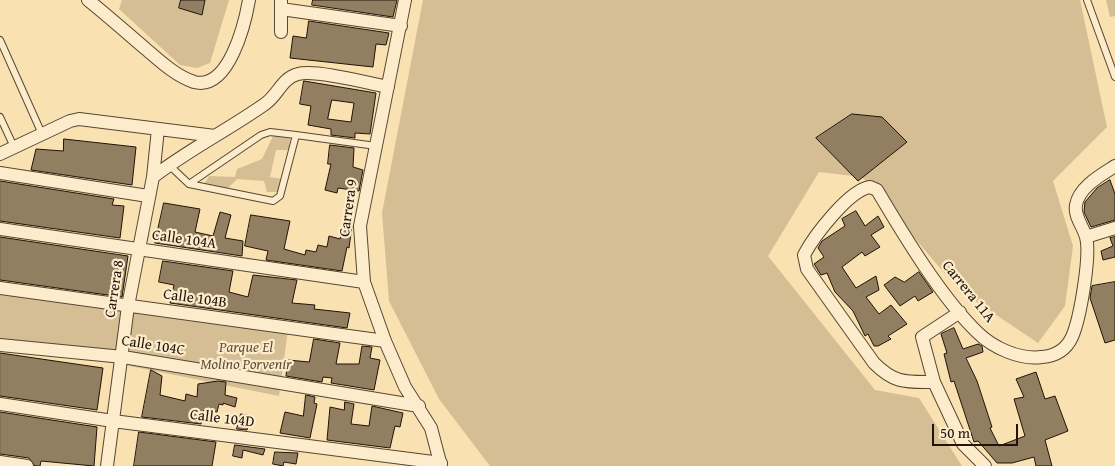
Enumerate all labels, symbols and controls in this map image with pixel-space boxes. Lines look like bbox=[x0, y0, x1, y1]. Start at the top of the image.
street label: Carrera 9 bbox=[336, 178, 362, 238]
street label: Calle 104A bbox=[151, 227, 217, 253]
street label: Carrera 11A bbox=[938, 257, 998, 327]
street label: Carrera 8 bbox=[102, 259, 128, 319]
street label: Calle 104B bbox=[162, 286, 228, 312]
street label: Calle 104C bbox=[120, 332, 186, 360]
park label: Parque El Molino Porvenir bbox=[200, 339, 292, 374]
street label: Calle 104D bbox=[189, 406, 255, 432]
scale bar bbox=[935, 414, 1021, 446]
text: 50 m bbox=[940, 422, 970, 443]

